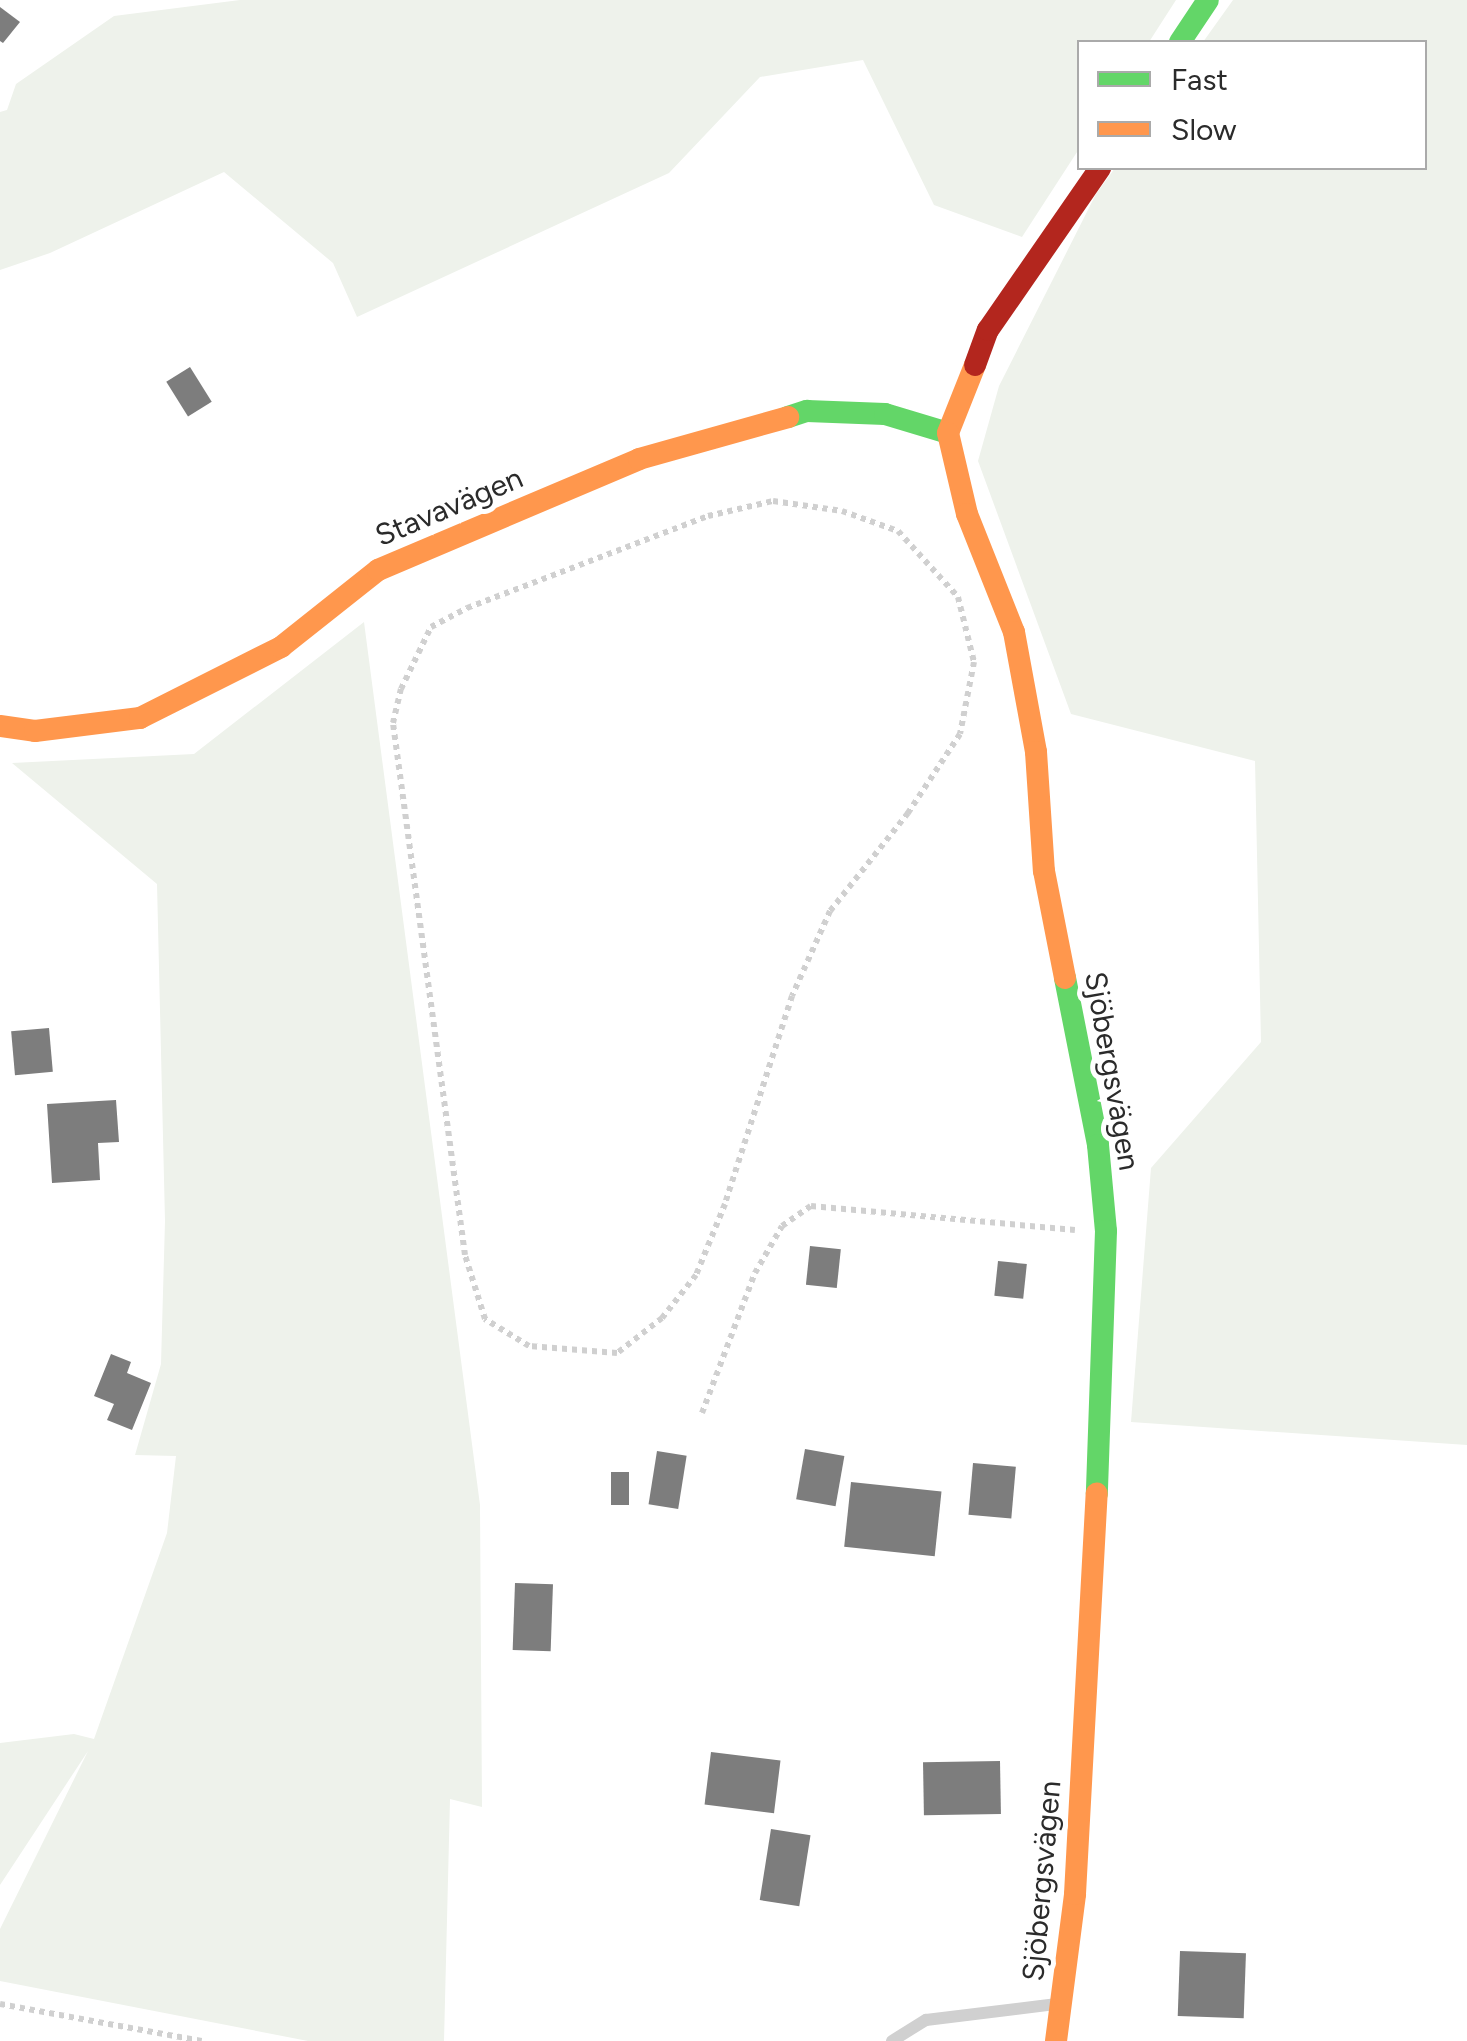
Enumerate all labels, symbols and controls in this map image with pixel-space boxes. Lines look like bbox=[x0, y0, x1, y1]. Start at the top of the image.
legend bbox=[1077, 40, 1427, 170]
text: Fast bbox=[1171, 61, 1228, 98]
text: Slow bbox=[1171, 111, 1237, 148]
street label: Stavavägen bbox=[370, 460, 528, 554]
street label: Sjöbergsvägen bbox=[1077, 969, 1147, 1173]
street label: Sjöbergsvägen bbox=[1015, 1779, 1069, 1983]

